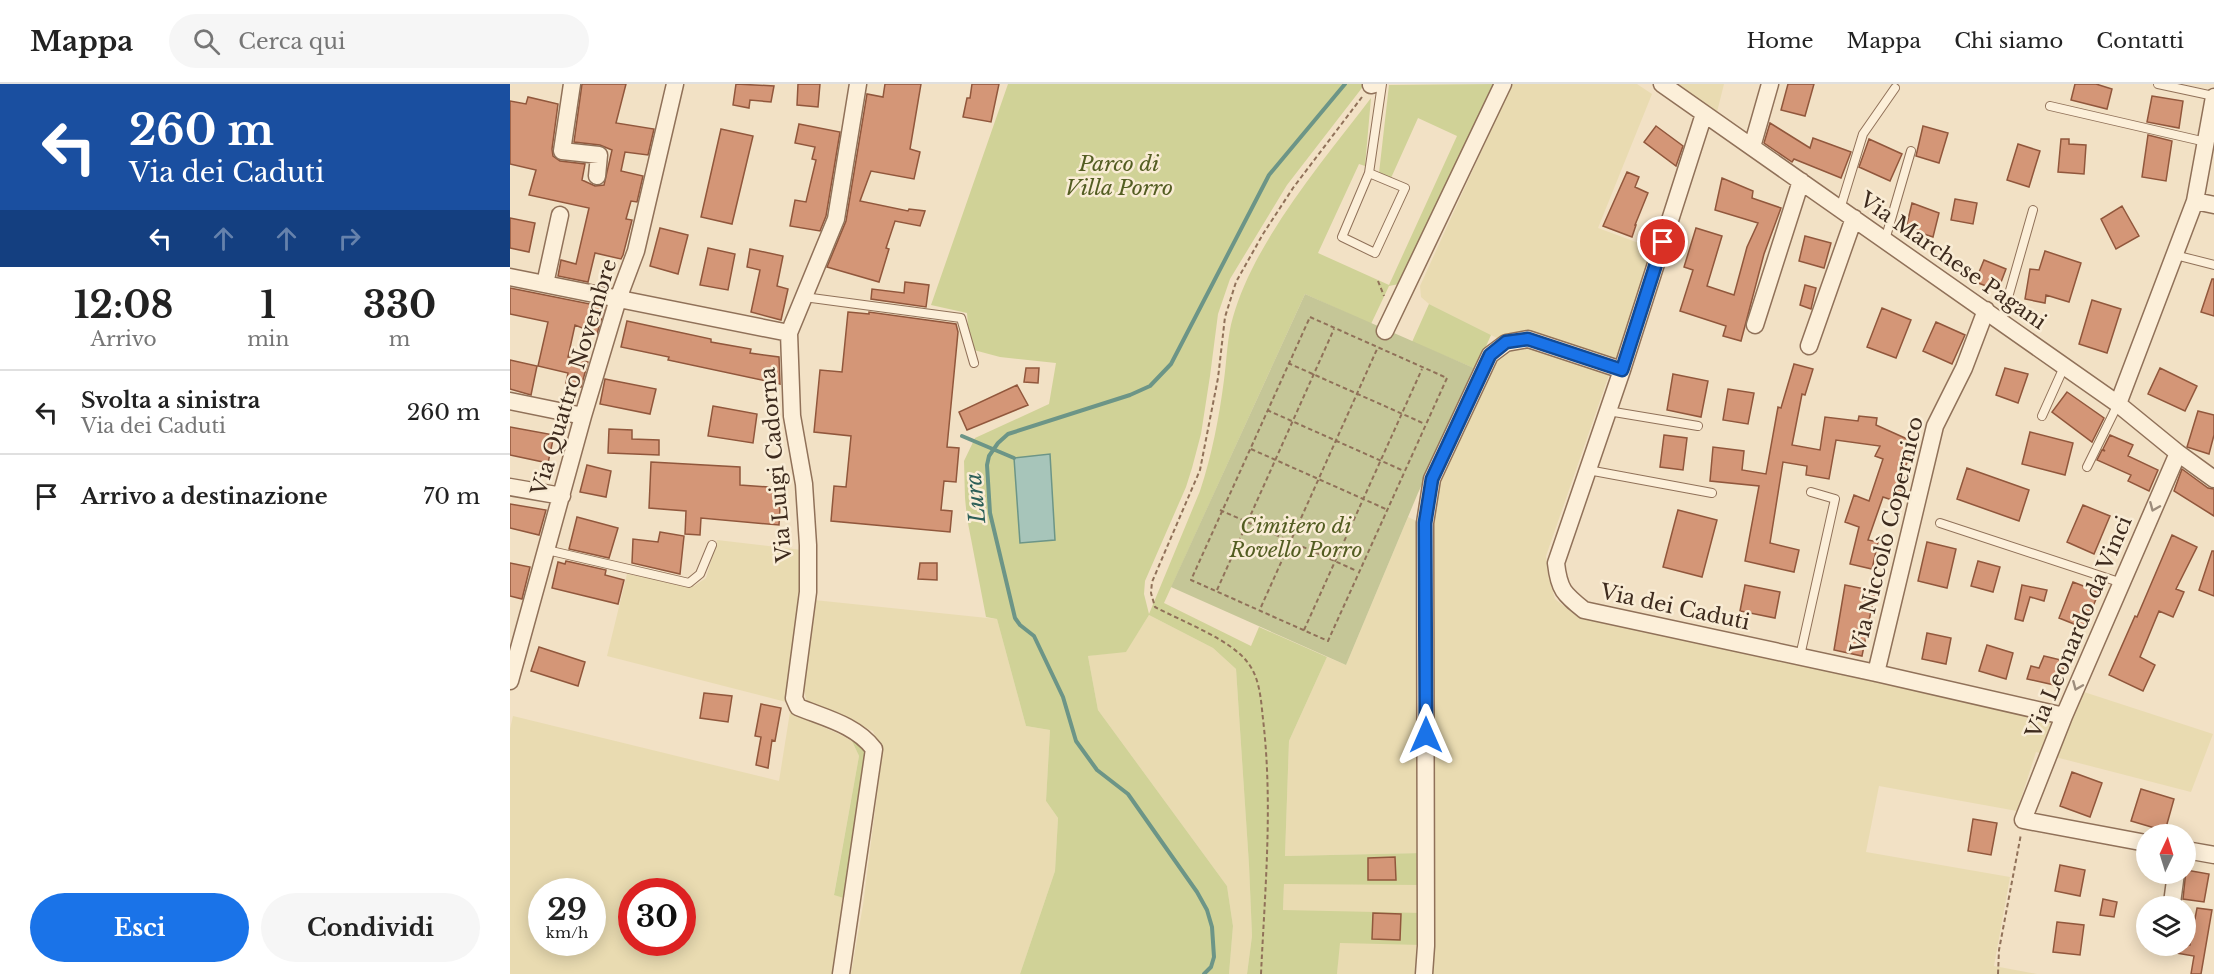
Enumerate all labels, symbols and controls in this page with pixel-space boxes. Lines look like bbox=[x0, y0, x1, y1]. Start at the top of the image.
search box bbox=[169, 14, 589, 68]
text: Mappa bbox=[30, 24, 133, 59]
icon: search bbox=[190, 25, 223, 58]
text: Cerca qui bbox=[238, 28, 345, 55]
text: Home bbox=[1746, 28, 1814, 54]
text: Mappa bbox=[1847, 28, 1921, 54]
text: Chi siamo bbox=[1954, 28, 2063, 54]
text: Contatti bbox=[2096, 28, 2184, 54]
text: 260 m bbox=[129, 104, 274, 156]
icon: left bbox=[30, 108, 108, 186]
park label: Parco di Villa Porro bbox=[1065, 151, 1173, 201]
text: Via dei Caduti bbox=[129, 156, 325, 189]
street label: Via Marchese Pagani bbox=[1854, 186, 2051, 335]
pin bbox=[1637, 216, 1688, 267]
icon: left bbox=[144, 222, 177, 255]
icon: ahead bbox=[207, 222, 240, 255]
icon: ahead bbox=[270, 222, 303, 255]
icon: right bbox=[333, 222, 366, 255]
icon: arrive bbox=[1646, 225, 1679, 258]
street label: Via Quattro Novembre bbox=[525, 256, 622, 499]
text: 12:08 bbox=[74, 283, 173, 328]
text: 1 bbox=[260, 283, 276, 328]
text: 330 bbox=[363, 283, 436, 328]
text: Arrivo bbox=[91, 327, 157, 351]
text: min bbox=[247, 327, 289, 351]
text: m bbox=[389, 327, 410, 351]
street label: Via Luigi Cadorna bbox=[754, 366, 798, 565]
text: Svolta a sinistra bbox=[81, 387, 260, 414]
icon: left bbox=[30, 396, 63, 429]
text: 260 m bbox=[407, 399, 480, 426]
text: Via dei Caduti bbox=[81, 414, 226, 438]
street label: Via Niccolò Copernico bbox=[1845, 414, 1929, 657]
water label: Lura bbox=[960, 472, 991, 525]
icon: arrive bbox=[30, 480, 63, 513]
text: Arrivo a destinazione bbox=[81, 483, 328, 510]
text: 70 m bbox=[423, 483, 480, 510]
one-way arrow bbox=[2150, 501, 2162, 512]
street label: Via Leonardo da Vinci bbox=[2020, 512, 2138, 743]
park label: Cimitero di Rovello Porro bbox=[1229, 513, 1362, 563]
street label: Via dei Caduti bbox=[1597, 578, 1752, 636]
one-way arrow bbox=[2072, 680, 2084, 691]
position arrow bbox=[1394, 703, 1458, 767]
north arrow bbox=[2136, 824, 2196, 884]
map controls bbox=[2136, 824, 2196, 956]
speed limit sign: 30 bbox=[618, 878, 696, 956]
text: 29 bbox=[547, 891, 587, 928]
button: Esci bbox=[30, 893, 249, 962]
button: Condividi bbox=[261, 893, 480, 962]
button: layers bbox=[2136, 896, 2196, 956]
text: km/h bbox=[546, 923, 588, 942]

